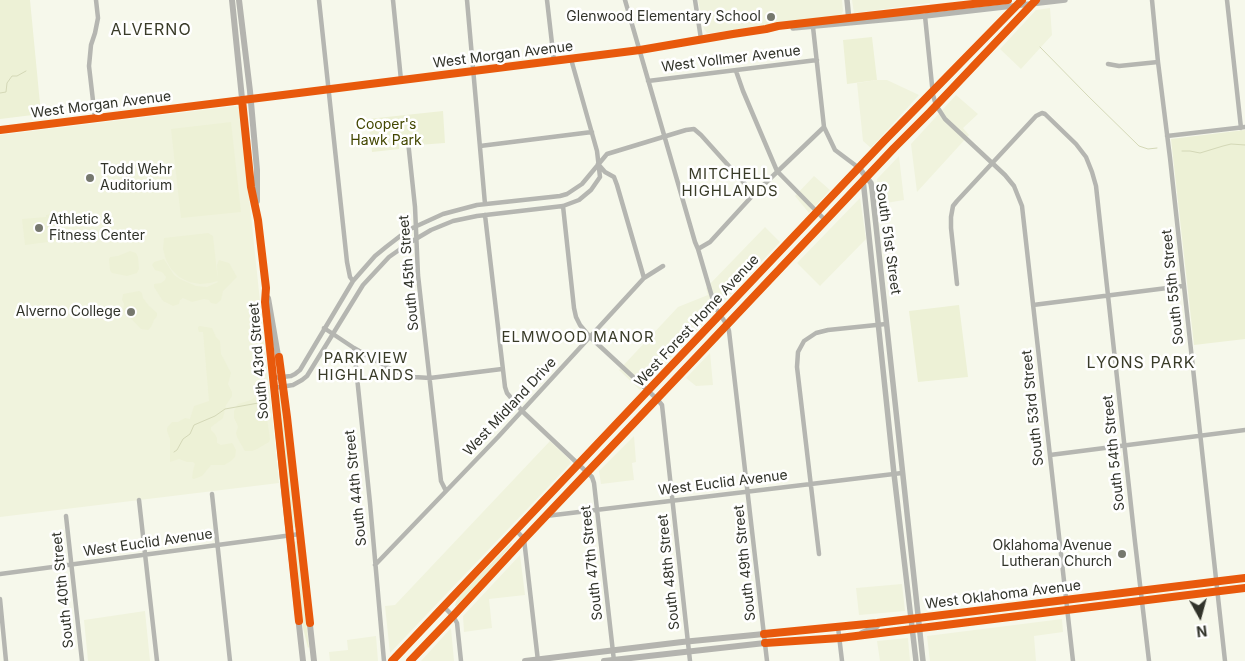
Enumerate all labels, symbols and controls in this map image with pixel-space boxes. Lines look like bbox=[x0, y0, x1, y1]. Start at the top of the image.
place label: Glenwood Elementary School bbox=[566, 9, 761, 25]
marker: Glenwood Elementary School bbox=[765, 11, 777, 23]
district label: ALVERNO bbox=[110, 20, 192, 40]
street label: West Morgan Avenue bbox=[432, 38, 574, 72]
street label: West Vollmer Avenue bbox=[660, 42, 802, 76]
street label: West Morgan Avenue bbox=[30, 88, 172, 122]
park label: Cooper's Hawk Park bbox=[350, 117, 422, 150]
place label: Todd Wehr Auditorium bbox=[100, 162, 172, 194]
district label: MITCHELL HIGHLANDS bbox=[680, 165, 780, 200]
marker: Todd Wehr Auditorium bbox=[84, 172, 96, 184]
street label: South 51st Street bbox=[872, 182, 904, 296]
place label: Athletic & Fitness Center bbox=[49, 212, 145, 244]
street label: South 45th Street bbox=[396, 214, 422, 332]
marker: Athletic & Fitness Center bbox=[33, 222, 45, 234]
street label: South 55th Street bbox=[1159, 229, 1187, 345]
street label: West Forest Home Avenue bbox=[631, 251, 763, 391]
street label: South 43rd Street bbox=[246, 302, 272, 420]
place label: Alverno College bbox=[16, 304, 121, 320]
marker: Alverno College bbox=[125, 306, 137, 318]
district label: ELMWOOD MANOR bbox=[500, 328, 656, 346]
district label: PARKVIEW HIGHLANDS bbox=[316, 349, 416, 384]
street label: South 53rd Street bbox=[1019, 349, 1047, 467]
district label: LYONS PARK bbox=[1085, 353, 1197, 373]
street label: West Midland Drive bbox=[460, 354, 560, 460]
street label: South 54th Street bbox=[1100, 394, 1128, 512]
street label: South 44th Street bbox=[342, 429, 370, 547]
street label: West Euclid Avenue bbox=[657, 467, 789, 499]
street label: South 49th Street bbox=[731, 504, 759, 622]
street label: South 47th Street bbox=[578, 505, 606, 621]
street label: South 48th Street bbox=[655, 513, 683, 631]
street label: West Euclid Avenue bbox=[82, 526, 214, 560]
street label: South 40th Street bbox=[49, 531, 77, 649]
place label: Oklahoma Avenue Lutheran Church bbox=[992, 538, 1112, 570]
marker: Oklahoma Avenue Lutheran Church bbox=[1116, 548, 1128, 560]
street label: West Oklahoma Avenue bbox=[924, 577, 1082, 613]
north arrow bbox=[1175, 591, 1225, 641]
text: N bbox=[1196, 622, 1208, 640]

